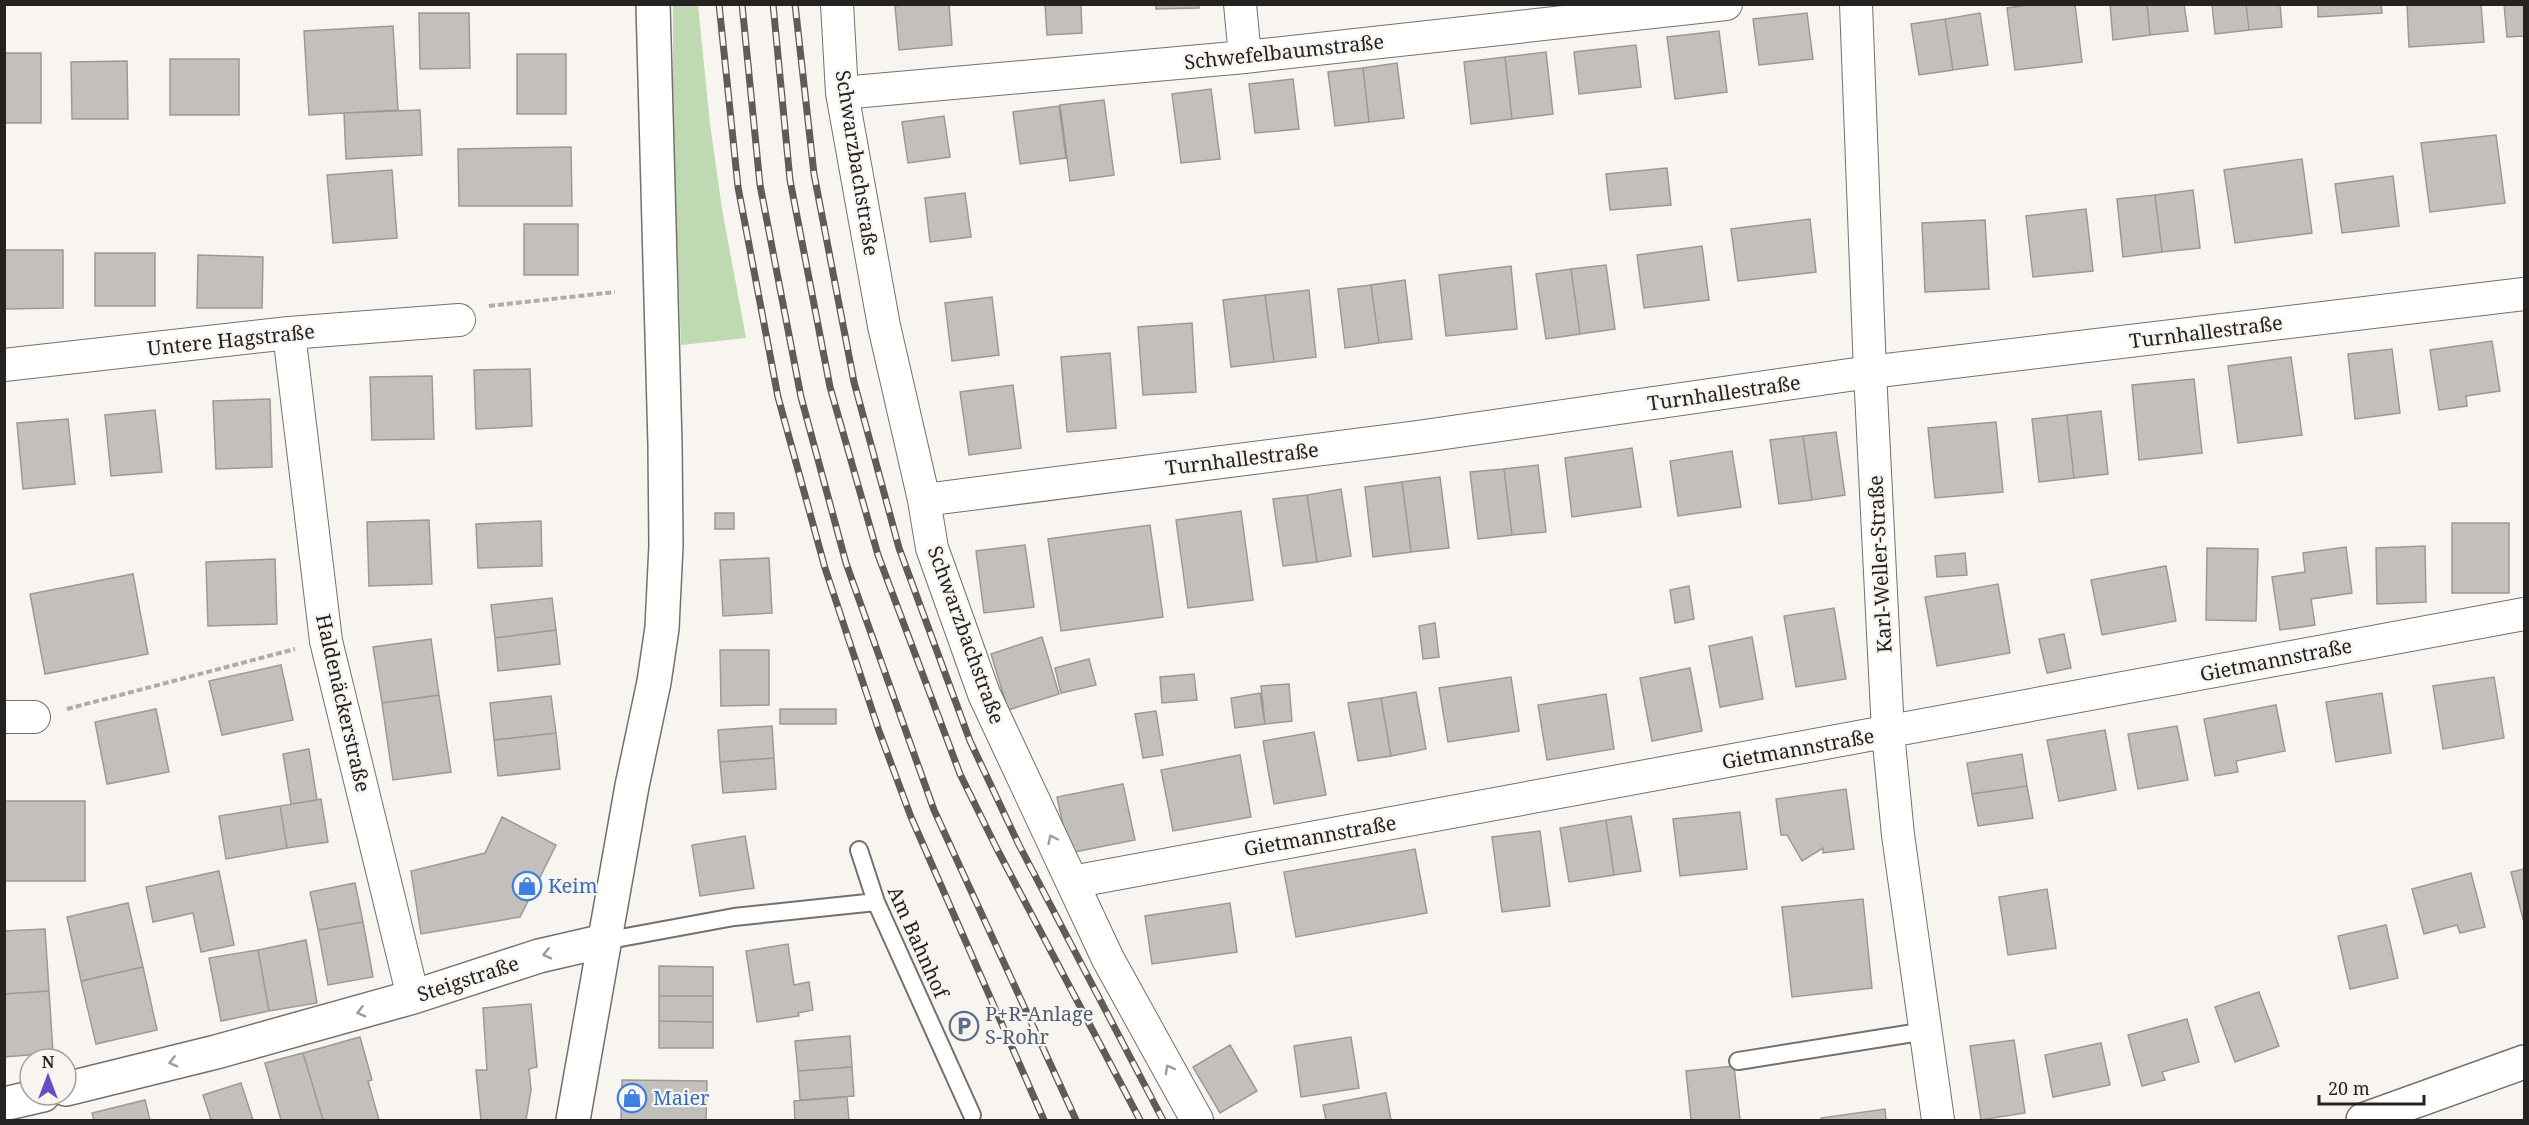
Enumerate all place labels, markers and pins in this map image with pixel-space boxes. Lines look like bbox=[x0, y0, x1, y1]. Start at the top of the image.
shop icon: Keim bbox=[511, 870, 543, 902]
place label: Keim bbox=[548, 872, 598, 899]
place label: P+R-Anlage S-Rohr bbox=[985, 1000, 1094, 1050]
parking icon: P+R-Anlage S-Rohr bbox=[948, 1010, 980, 1042]
shop icon: Maier bbox=[616, 1082, 648, 1114]
place label: Maier bbox=[653, 1084, 710, 1111]

